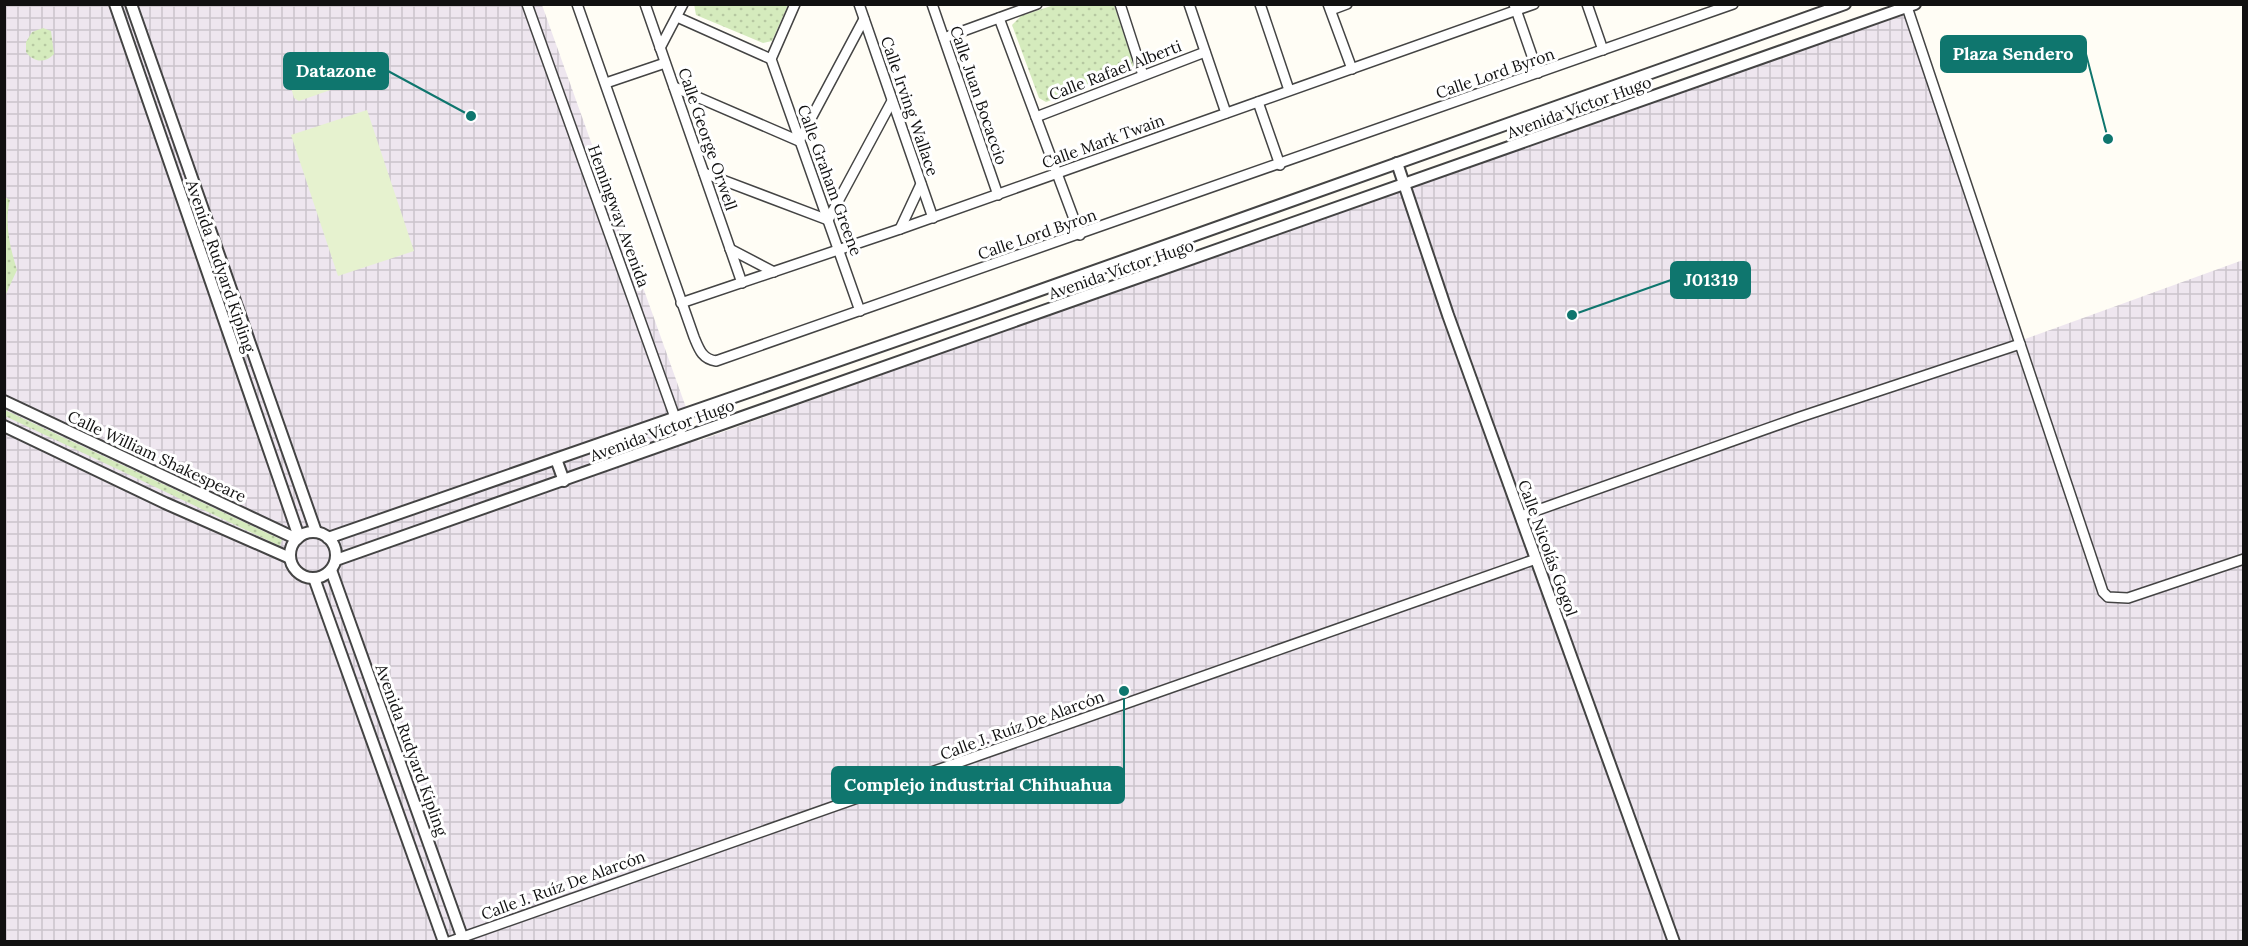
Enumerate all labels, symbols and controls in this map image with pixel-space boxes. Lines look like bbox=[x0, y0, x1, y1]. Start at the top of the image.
street label: Calle Juan Bocaccio bbox=[946, 23, 1012, 167]
street label: Calle Irving Wallace bbox=[877, 34, 943, 179]
street label: Calle Rafael Alberti bbox=[1046, 36, 1184, 104]
callout: Plaza Sendero bbox=[1941, 36, 2086, 72]
text: Plaza Sendero bbox=[1953, 42, 2073, 65]
street label: Calle Lord Byron bbox=[1433, 43, 1557, 103]
callout: Datazone bbox=[284, 53, 388, 89]
text: Datazone bbox=[296, 59, 377, 82]
street label: Calle George Orwell bbox=[674, 65, 742, 213]
street label: Avenida Víctor Hugo bbox=[1503, 72, 1654, 143]
street label: Calle Graham Greene bbox=[793, 102, 867, 259]
street label: Calle Mark Twain bbox=[1039, 109, 1167, 172]
street label: Hemingway Avenida bbox=[584, 142, 654, 290]
street label: Avenida Rudyard Kipling bbox=[182, 176, 260, 356]
street label: Calle Lord Byron bbox=[975, 204, 1099, 264]
street label: Avenida Víctor Hugo bbox=[1045, 235, 1196, 304]
callout: J01319 bbox=[1671, 262, 1750, 298]
text: J01319 bbox=[1684, 268, 1738, 291]
street label: Avenida Víctor Hugo bbox=[586, 395, 737, 466]
street label: Calle William Shakespeare bbox=[65, 406, 250, 506]
street label: Calle Nicolás Gogol bbox=[1514, 477, 1582, 619]
street label: Avenida Rudyard Kipling bbox=[371, 660, 453, 840]
street label: Calle J. Ruíz De Alarcón bbox=[937, 686, 1107, 764]
callout: Complejo industrial Chihuahua bbox=[832, 767, 1124, 803]
text: Complejo industrial Chihuahua bbox=[844, 773, 1113, 796]
street label: Calle J. Ruíz De Alarcón bbox=[478, 846, 648, 924]

